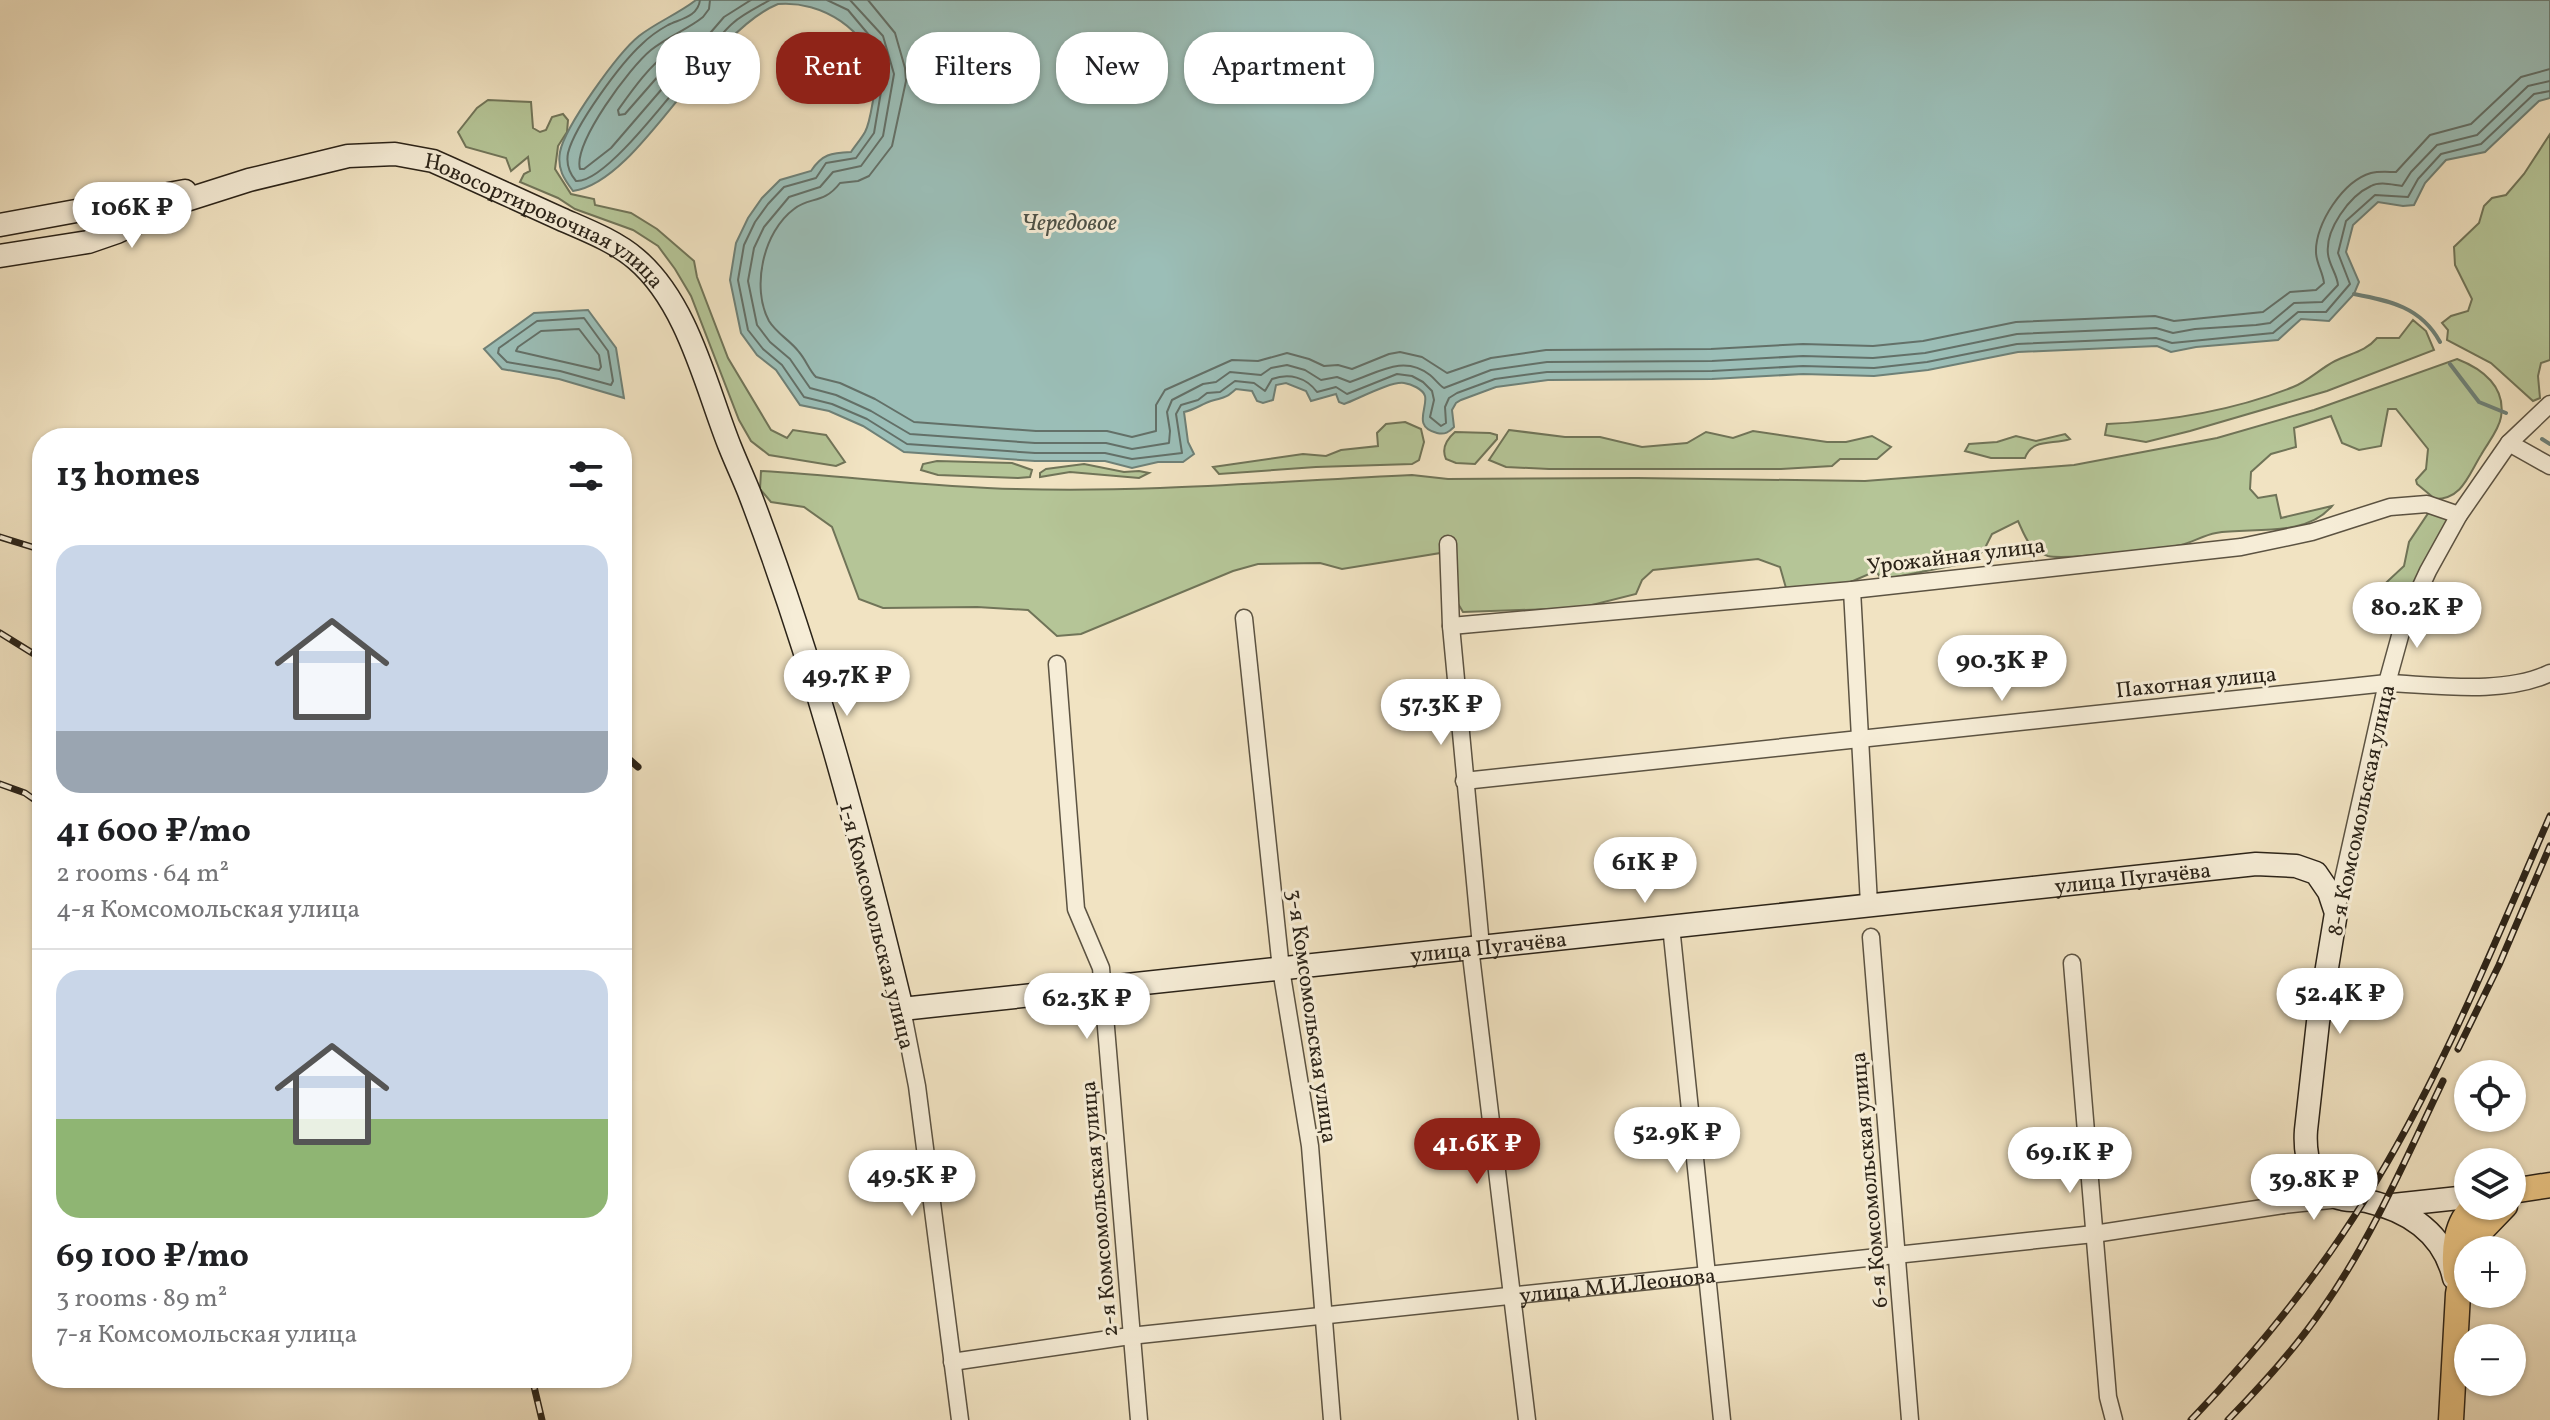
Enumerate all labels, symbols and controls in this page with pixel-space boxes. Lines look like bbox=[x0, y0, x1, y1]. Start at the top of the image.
chip: Buy bbox=[656, 32, 760, 104]
chip: Rent bbox=[776, 32, 890, 104]
chip: Filters bbox=[906, 32, 1040, 104]
chip: New bbox=[1056, 32, 1168, 104]
chip: Apartment bbox=[1184, 32, 1374, 104]
street label: Новосортировочная улица bbox=[422, 147, 670, 296]
pin: 106K ₽ bbox=[67, 182, 197, 250]
text: 106K ₽ bbox=[91, 190, 173, 226]
water label: Чередовое bbox=[1021, 207, 1117, 241]
text: 13 homes bbox=[56, 453, 200, 500]
icon: filters bbox=[564, 454, 608, 498]
street label: Урожайная улица bbox=[1865, 531, 2047, 584]
pin: 80.2K ₽ bbox=[2343, 582, 2491, 650]
text: 80.2K ₽ bbox=[2371, 590, 2463, 626]
icon: home bbox=[260, 597, 404, 741]
pin: 90.3K ₽ bbox=[1928, 635, 2076, 703]
text: 90.3K ₽ bbox=[1956, 643, 2048, 679]
pin: 49.7K ₽ bbox=[773, 650, 921, 718]
text: 49.7K ₽ bbox=[802, 658, 892, 694]
street label: Пахотная улица bbox=[2114, 660, 2278, 707]
pin: 57.3K ₽ bbox=[1367, 679, 1515, 747]
street label: 8-я Комсомольская улица bbox=[2321, 682, 2404, 939]
text: 57.3K ₽ bbox=[1399, 687, 1483, 723]
street label: 1-я Комсомольская улица bbox=[830, 800, 921, 1053]
text: 41 600 ₽/mo bbox=[56, 809, 251, 856]
pin: 61K ₽ bbox=[1589, 837, 1701, 905]
text: 61K ₽ bbox=[1612, 845, 1678, 881]
text: 2 rooms · 64 m² bbox=[56, 856, 229, 892]
street label: улица Пугачёва bbox=[2053, 856, 2213, 903]
street label: 3-я Комсомольская улица bbox=[1277, 887, 1344, 1146]
text: 4-я Комсомольская улица bbox=[56, 892, 360, 928]
street label: улица Пугачёва bbox=[1409, 925, 1569, 972]
pin: 52.4K ₽ bbox=[2266, 968, 2414, 1036]
pin: 62.3K ₽ bbox=[1013, 973, 1161, 1041]
text: 52.4K ₽ bbox=[2294, 976, 2386, 1012]
text: 62.3K ₽ bbox=[1042, 981, 1132, 1017]
icon: home bbox=[260, 1022, 404, 1166]
street label: 6-я Комсомольская улица bbox=[1844, 1050, 1897, 1309]
map controls bbox=[2454, 1060, 2526, 1396]
button: locate bbox=[2454, 1060, 2526, 1132]
street label: 2-я Комсомольская улица bbox=[1074, 1079, 1127, 1338]
pin: 52.9K ₽ bbox=[1603, 1107, 1751, 1175]
text: 52.9K ₽ bbox=[1632, 1115, 1722, 1151]
pin: 41.6K ₽ bbox=[1403, 1118, 1551, 1186]
text: 41.6K ₽ bbox=[1432, 1126, 1522, 1162]
pin: 69.1K ₽ bbox=[1996, 1127, 2144, 1195]
text: 69.1K ₽ bbox=[2026, 1135, 2114, 1171]
button: layers bbox=[2454, 1148, 2526, 1220]
pin: 49.5K ₽ bbox=[838, 1150, 986, 1218]
pin: 39.8K ₽ bbox=[2240, 1154, 2388, 1222]
text: 49.5K ₽ bbox=[867, 1158, 957, 1194]
text: 39.8K ₽ bbox=[2269, 1162, 2359, 1198]
text: 69 100 ₽/mo bbox=[56, 1234, 249, 1281]
button: + bbox=[2454, 1236, 2526, 1308]
street label: улица М.И.Леонова bbox=[1518, 1261, 1717, 1313]
text: 3 rooms · 89 m² bbox=[56, 1281, 227, 1317]
text: 7-я Комсомольская улица bbox=[56, 1317, 357, 1353]
button: − bbox=[2454, 1324, 2526, 1396]

